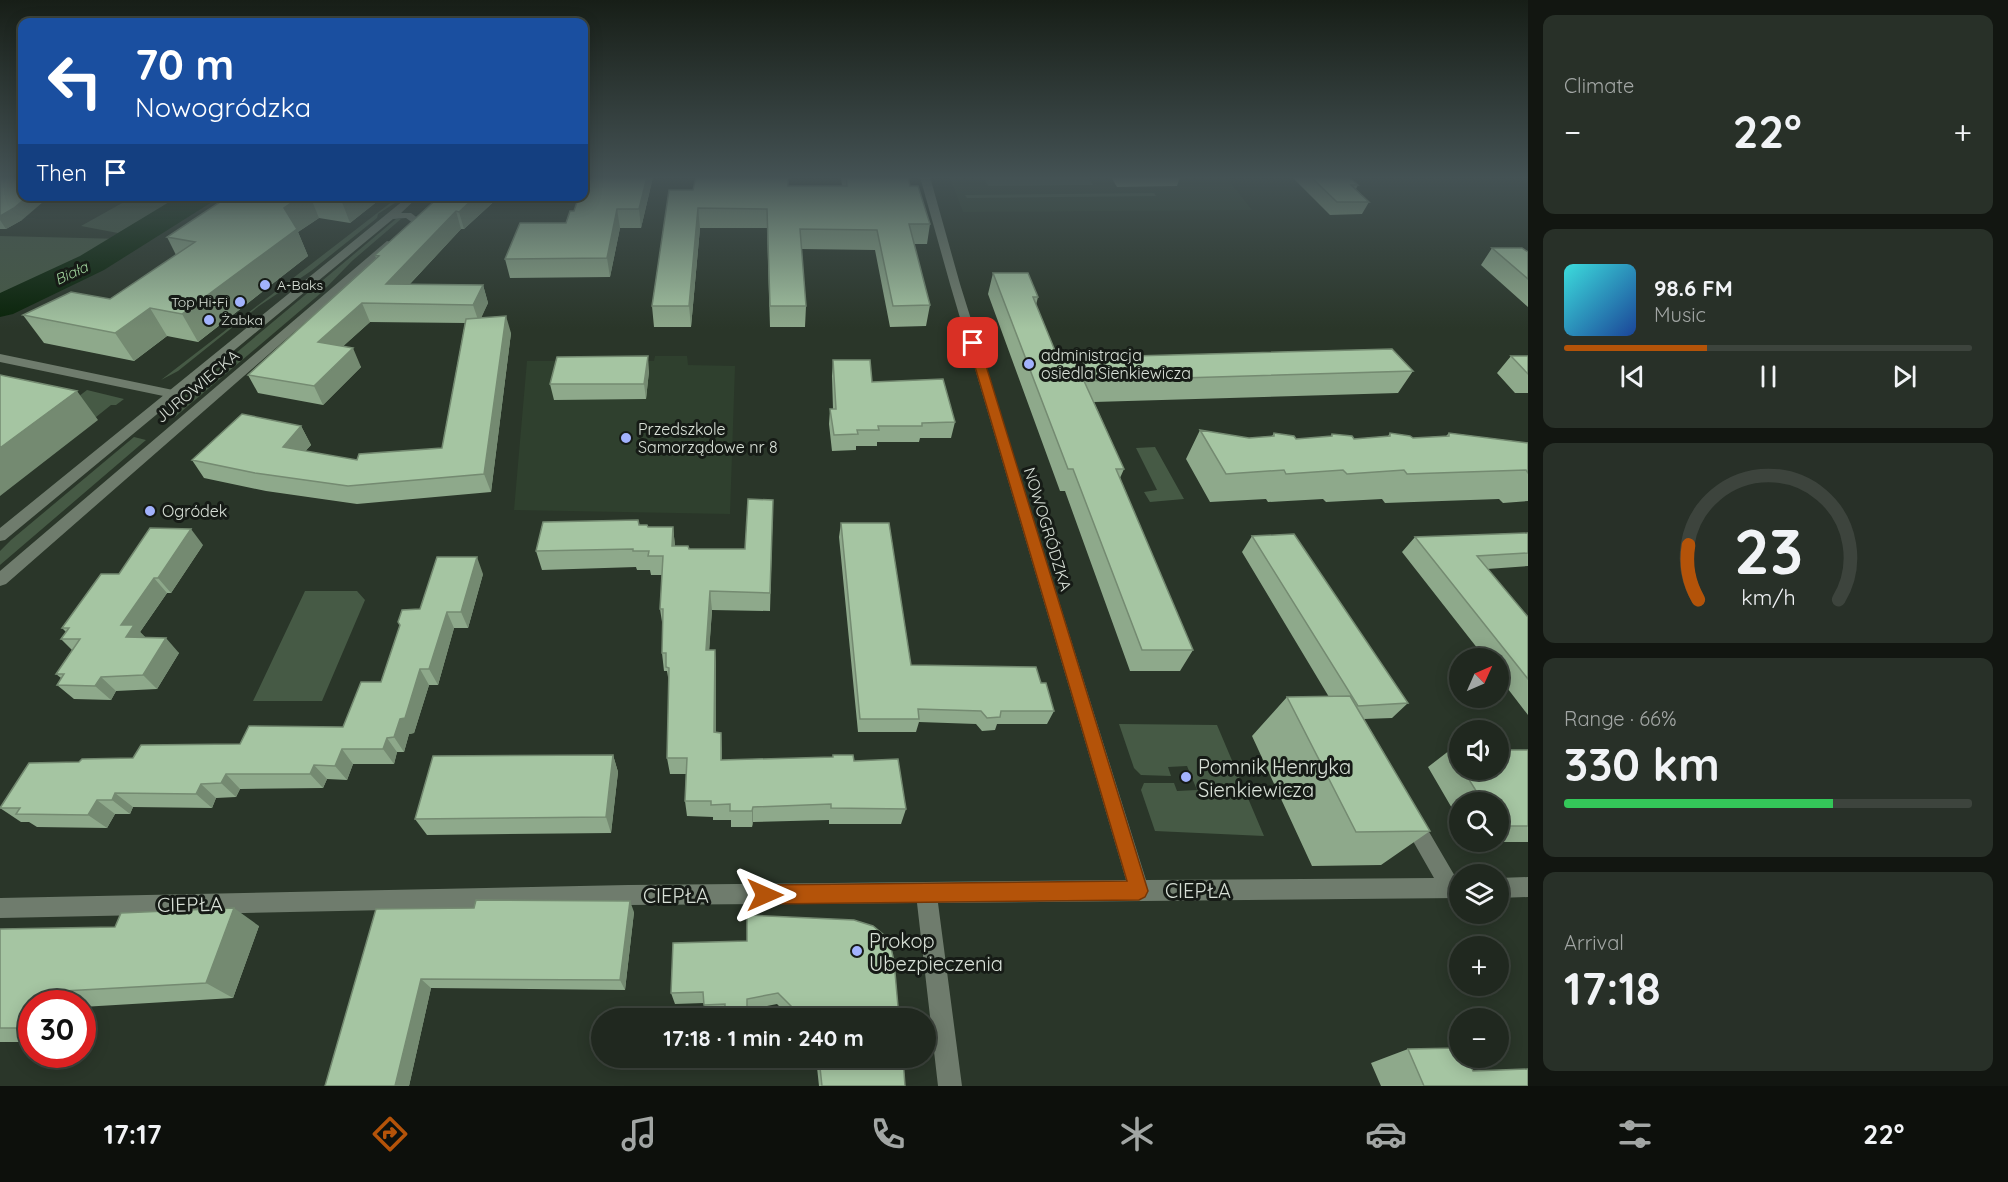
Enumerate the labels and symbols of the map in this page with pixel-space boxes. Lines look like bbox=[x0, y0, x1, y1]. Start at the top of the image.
water label: Biała bbox=[51, 257, 92, 289]
place label: A-Baks bbox=[277, 276, 323, 294]
marker: A-Baks bbox=[258, 278, 272, 292]
place label: Top Hi-Fi bbox=[171, 293, 228, 311]
marker: Top Hi-Fi bbox=[233, 295, 247, 309]
place label: Żabka bbox=[221, 311, 263, 329]
marker: Żabka bbox=[202, 313, 216, 327]
pin bbox=[947, 317, 998, 368]
street label: JUROWIECKA bbox=[151, 345, 243, 427]
place label: administracja osiedla Sienkiewicza bbox=[1041, 345, 1191, 383]
marker: administracja osiedla Sienkiewicza bbox=[1022, 357, 1036, 371]
place label: Przedszkole Samorządowe nr 8 bbox=[638, 419, 778, 457]
marker: Przedszkole Samorządowe nr 8 bbox=[619, 431, 633, 445]
street label: NOWOGRÓDZKA bbox=[1020, 465, 1076, 593]
place label: Ogródek bbox=[162, 501, 227, 521]
marker: Ogródek bbox=[143, 504, 157, 518]
north arrow bbox=[1449, 648, 1509, 708]
place label: Pomnik Henryka Sienkiewicza bbox=[1198, 754, 1351, 802]
marker: Pomnik Henryka Sienkiewicza bbox=[1179, 770, 1193, 784]
position arrow bbox=[733, 863, 797, 927]
street label: CIEPŁA bbox=[1165, 878, 1231, 903]
street label: CIEPŁA bbox=[643, 883, 709, 908]
street label: CIEPŁA bbox=[157, 891, 223, 917]
place label: Prokop Ubezpieczenia bbox=[869, 928, 1003, 976]
marker: Prokop Ubezpieczenia bbox=[850, 944, 864, 958]
speed limit sign: 30 bbox=[18, 990, 96, 1068]

